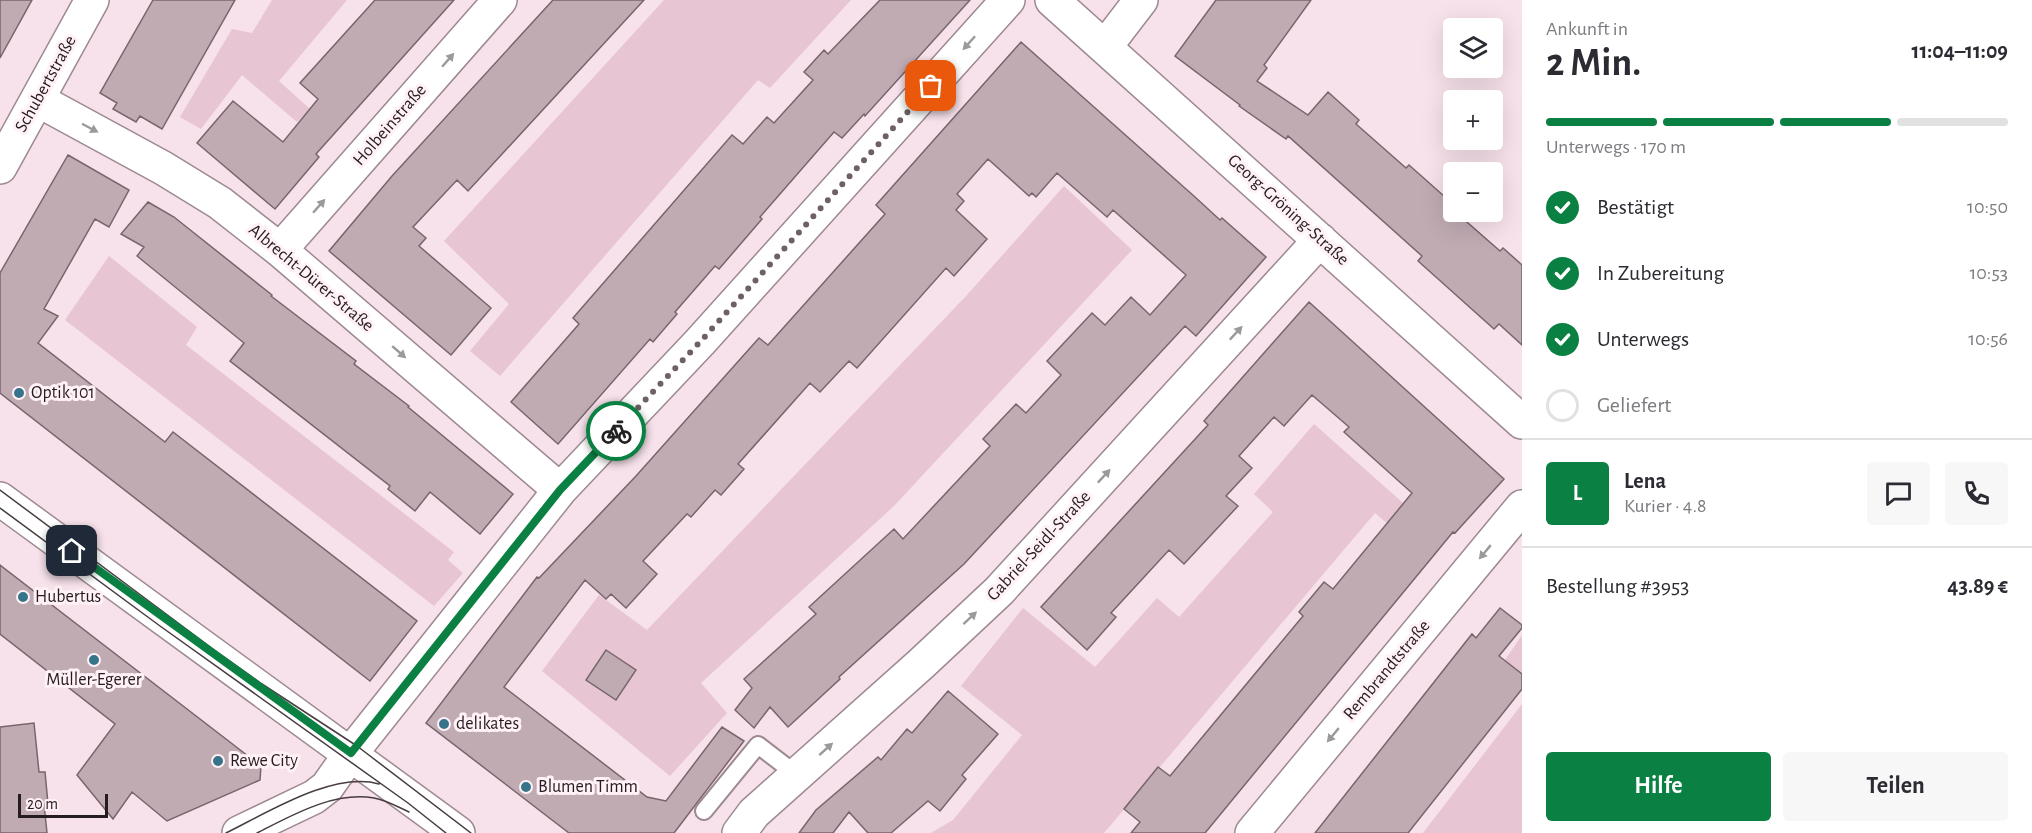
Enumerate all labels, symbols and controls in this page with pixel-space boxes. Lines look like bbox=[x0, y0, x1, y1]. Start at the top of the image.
map controls bbox=[1443, 18, 1503, 222]
button: layers bbox=[1443, 18, 1503, 78]
text: Ankunft in bbox=[1546, 19, 1628, 39]
street label: Schubertstraße bbox=[12, 33, 80, 135]
one-way arrow bbox=[962, 36, 976, 51]
text: 11:04–11:09 bbox=[1911, 40, 2008, 62]
text: 2 Min. bbox=[1546, 44, 1641, 83]
one-way arrow bbox=[441, 52, 454, 68]
pin bbox=[905, 60, 956, 111]
icon: bag bbox=[914, 69, 947, 102]
street label: Holbeinstraße bbox=[350, 81, 430, 169]
button: + bbox=[1443, 90, 1503, 150]
one-way arrow bbox=[81, 123, 98, 133]
text: Unterwegs · 170 m bbox=[1546, 137, 1686, 157]
street label: Georg-Gröning-Straße bbox=[1224, 151, 1352, 269]
button: − bbox=[1443, 162, 1503, 222]
icon: check bbox=[1546, 191, 1579, 224]
text: Bestätigt bbox=[1597, 196, 1674, 218]
text: 10:50 bbox=[1967, 197, 2008, 217]
one-way arrow bbox=[312, 199, 325, 214]
street label: Albrecht-Dürer-Straße bbox=[245, 221, 377, 335]
icon: check bbox=[1546, 257, 1579, 290]
text: In Zubereitung bbox=[1597, 262, 1724, 284]
text: 10:53 bbox=[1969, 263, 2008, 283]
icon: check bbox=[1546, 323, 1579, 356]
one-way arrow bbox=[1229, 325, 1243, 340]
text: Unterwegs bbox=[1597, 328, 1689, 350]
text: 10:56 bbox=[1968, 329, 2008, 349]
one-way arrow bbox=[391, 346, 407, 359]
place label: Optik 101 bbox=[31, 384, 95, 402]
marker: Optik 101 bbox=[12, 386, 26, 400]
text: Geliefert bbox=[1597, 394, 1671, 416]
courier bbox=[586, 401, 646, 461]
icon: bike bbox=[600, 415, 633, 448]
button: chat bbox=[1867, 462, 1930, 525]
button: phone bbox=[1945, 462, 2008, 525]
one-way arrow bbox=[1097, 469, 1110, 484]
text: Lena bbox=[1624, 470, 1666, 492]
text: L bbox=[1573, 482, 1582, 504]
street label: Gabriel-Seidl-Straße bbox=[984, 488, 1094, 604]
text: Kurier · 4.8 bbox=[1624, 496, 1706, 516]
pin bbox=[46, 525, 97, 576]
icon: home bbox=[55, 534, 88, 567]
one-way arrow bbox=[1478, 544, 1491, 560]
text: Bestellung #3953 bbox=[1546, 575, 1689, 597]
text: 43.89 € bbox=[1947, 575, 2008, 597]
place label: Hubertus bbox=[35, 588, 101, 606]
marker: Hubertus bbox=[16, 590, 30, 604]
one-way arrow bbox=[963, 611, 978, 625]
street label: Rembrandtstraße bbox=[1340, 617, 1434, 723]
marker: Müller-Egerer bbox=[87, 653, 101, 667]
place label: Müller-Egerer bbox=[46, 671, 142, 689]
place label: delikates bbox=[456, 715, 519, 733]
marker: delikates bbox=[437, 717, 451, 731]
one-way arrow bbox=[1327, 727, 1340, 743]
one-way arrow bbox=[818, 743, 833, 756]
place label: Rewe City bbox=[230, 752, 298, 770]
button: Hilfe bbox=[1546, 752, 1771, 821]
button: Teilen bbox=[1783, 752, 2008, 821]
marker: Rewe City bbox=[211, 754, 225, 768]
place label: Blumen Timm bbox=[538, 778, 638, 796]
marker: Blumen Timm bbox=[519, 780, 533, 794]
scale bar bbox=[18, 791, 108, 818]
text: 20 m bbox=[27, 796, 58, 812]

